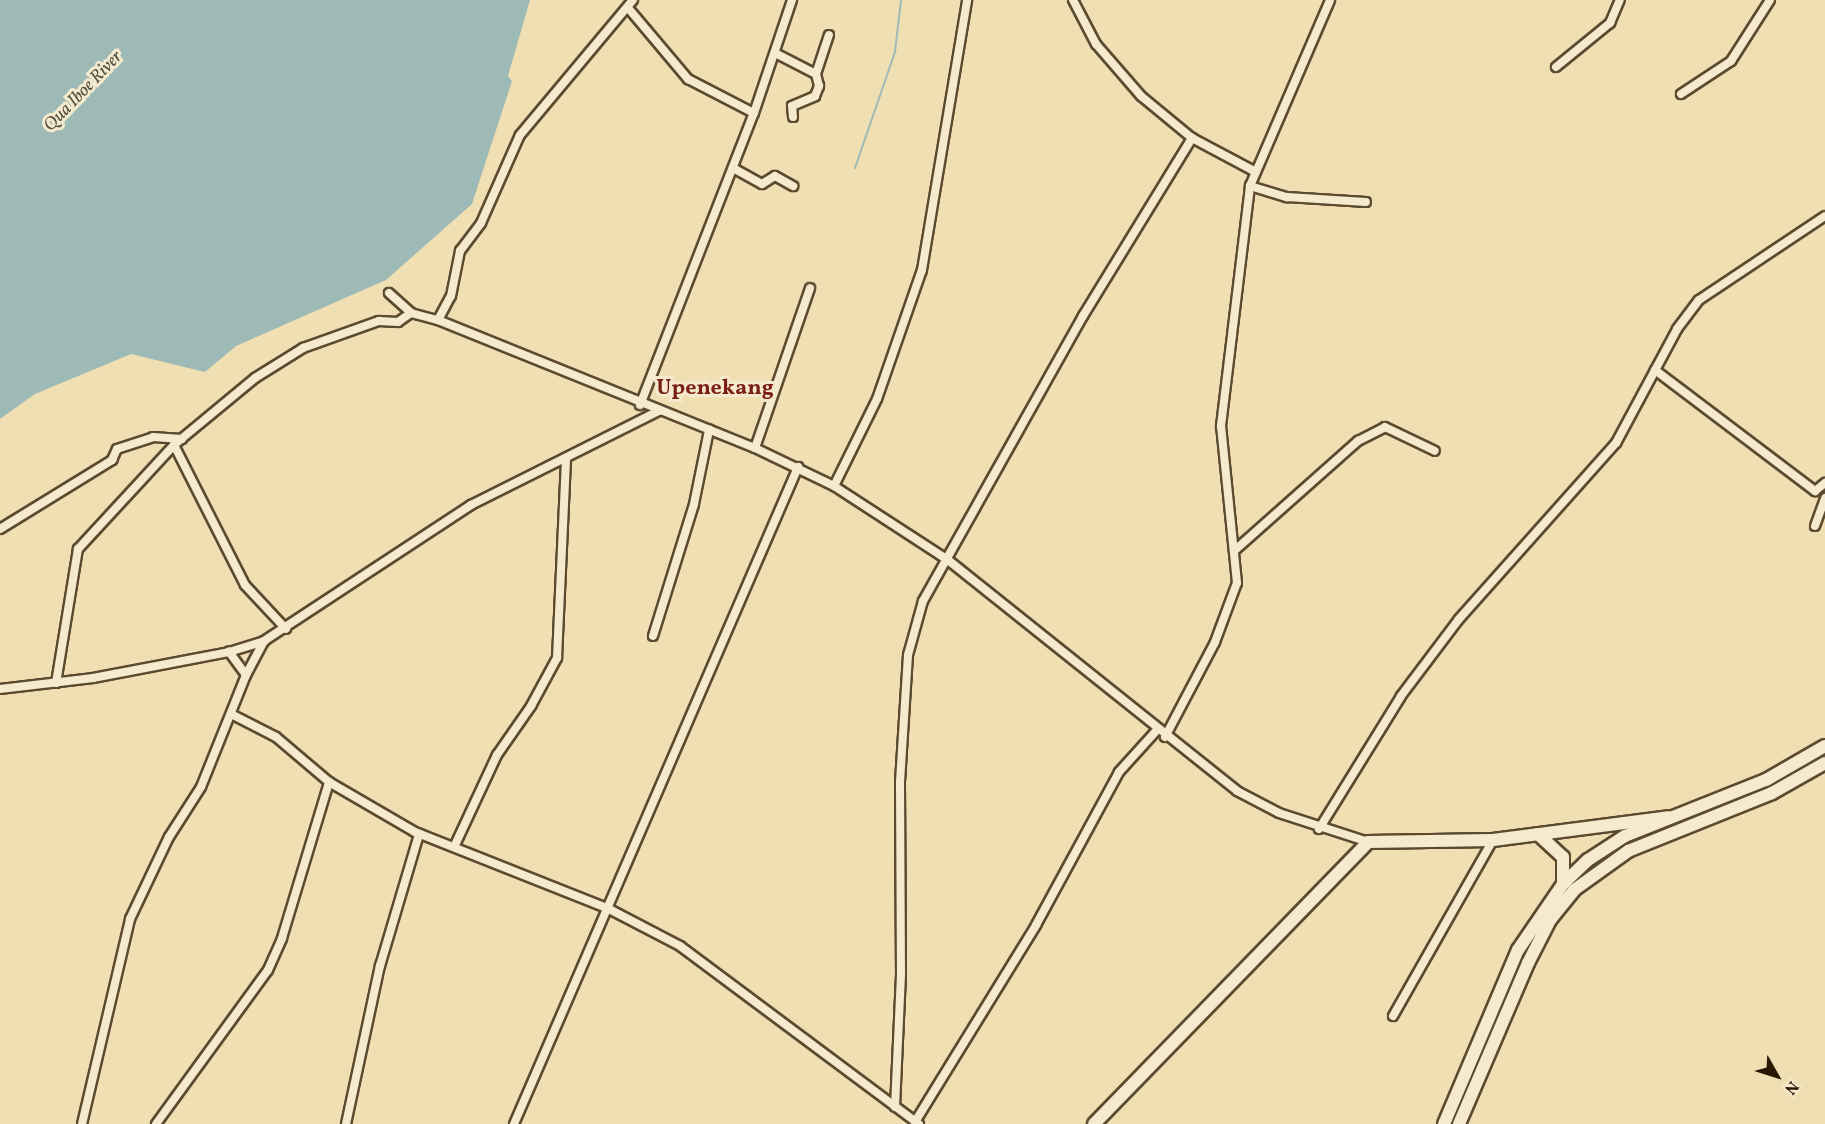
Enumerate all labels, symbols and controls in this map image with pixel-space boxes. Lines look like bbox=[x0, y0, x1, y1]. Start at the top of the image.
water label: Qua Iboe River bbox=[40, 47, 128, 137]
district label: Upenekang bbox=[656, 376, 774, 402]
north arrow bbox=[1747, 1046, 1807, 1106]
text: N bbox=[1779, 1076, 1803, 1099]

